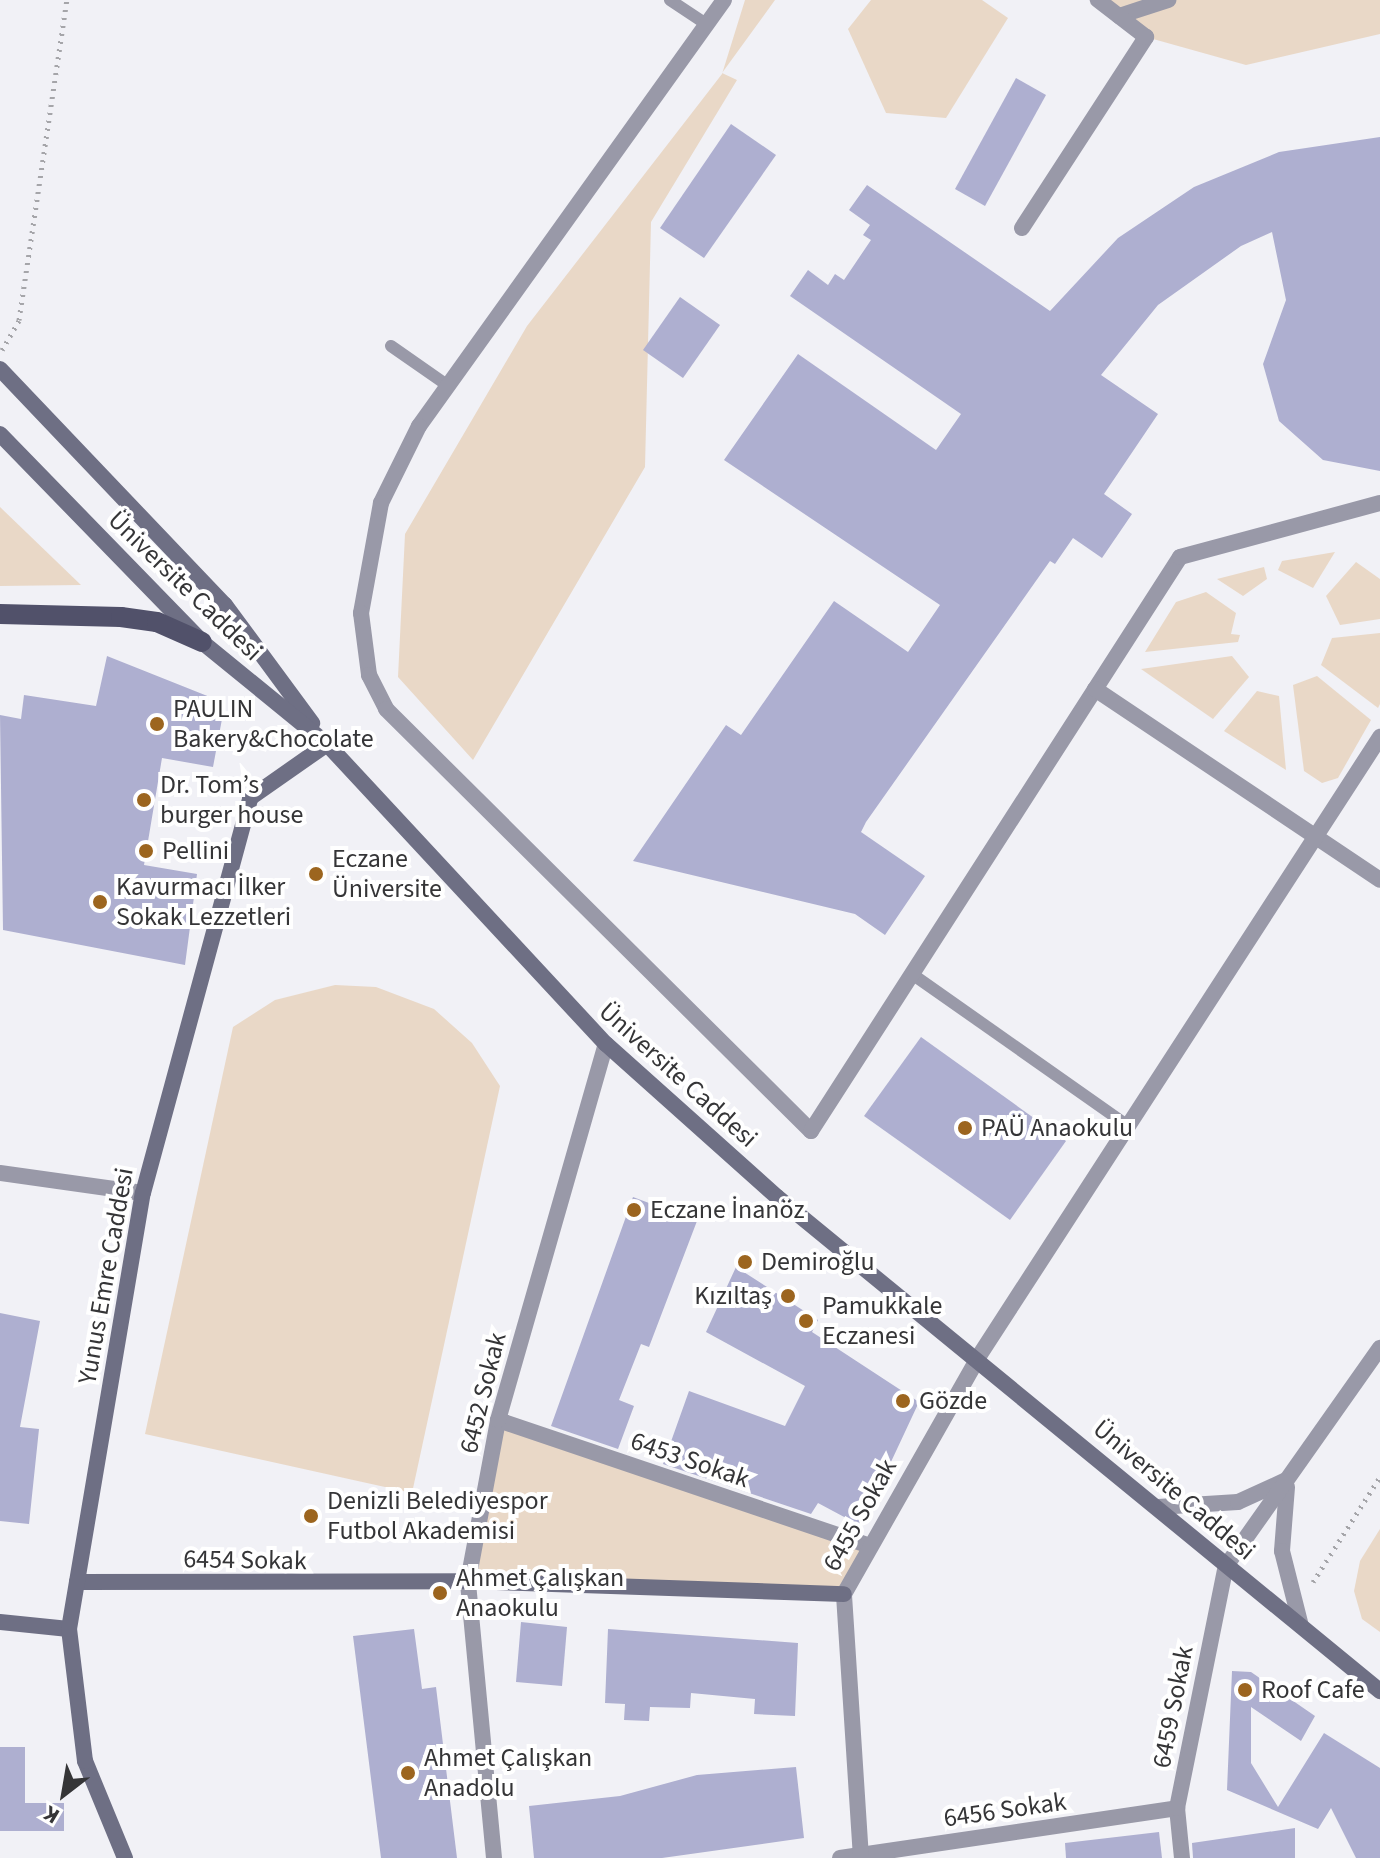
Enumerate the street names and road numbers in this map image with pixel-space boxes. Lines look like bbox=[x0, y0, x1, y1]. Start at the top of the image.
street label: Üniversite Caddesi bbox=[101, 505, 269, 667]
street label: Üniversite Caddesi bbox=[592, 996, 764, 1154]
street label: Yunus Emre Caddesi bbox=[72, 1165, 140, 1387]
street label: 6452 Sokak bbox=[453, 1329, 513, 1457]
street label: Üniversite Caddesi bbox=[1087, 1413, 1261, 1567]
street label: 6453 Sokak bbox=[627, 1425, 753, 1495]
street label: 6455 Sokak bbox=[816, 1453, 904, 1577]
street label: 6454 Sokak bbox=[183, 1543, 307, 1577]
street label: 6459 Sokak bbox=[1146, 1643, 1200, 1771]
street label: 6456 Sokak bbox=[942, 1786, 1068, 1834]

